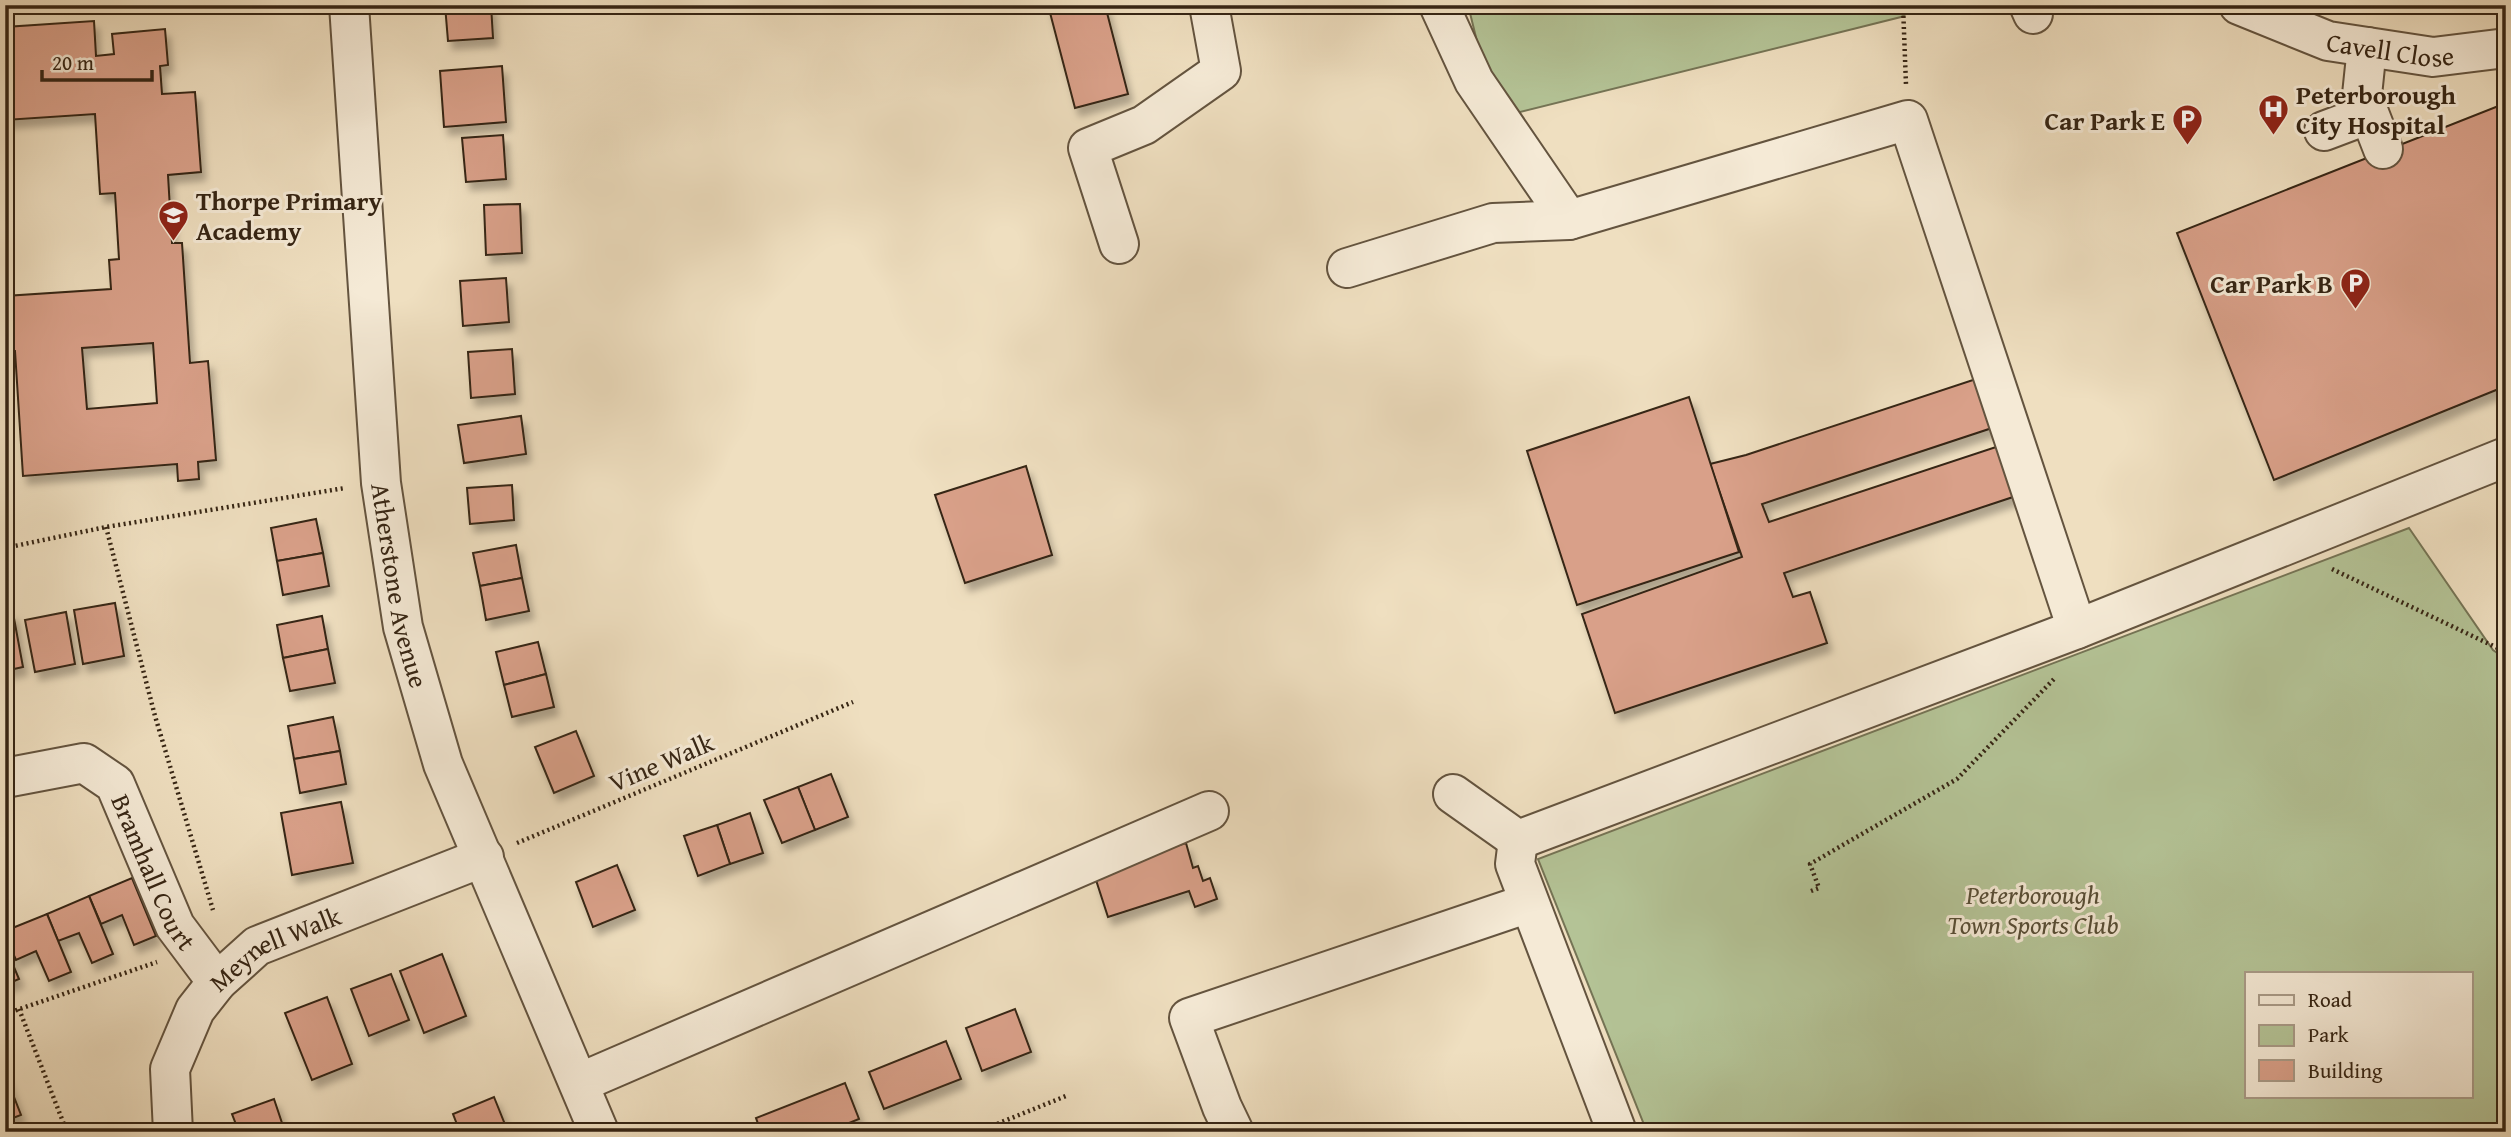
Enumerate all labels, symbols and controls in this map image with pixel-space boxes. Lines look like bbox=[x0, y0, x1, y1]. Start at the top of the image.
street label: Cavell Close bbox=[2324, 22, 2456, 77]
scale bar bbox=[42, 38, 152, 82]
text: 20 m bbox=[52, 47, 94, 78]
place label: Peterborough City Hospital bbox=[2296, 75, 2457, 144]
hospital icon: Peterborough City Hospital bbox=[2256, 92, 2290, 136]
place label: Car Park E bbox=[2044, 101, 2165, 140]
parking icon: Car Park E bbox=[2171, 103, 2205, 147]
place label: Thorpe Primary Academy bbox=[196, 181, 382, 250]
school or university icon: Thorpe Primary Academy bbox=[156, 198, 190, 242]
place label: Car Park B bbox=[2210, 264, 2333, 303]
parking icon: Car Park B bbox=[2339, 266, 2373, 310]
street label: Atherstone Avenue bbox=[362, 480, 439, 692]
street label: Vine Walk bbox=[602, 722, 720, 802]
street label: Bramhall Court bbox=[102, 788, 206, 958]
park label: Peterborough Town Sports Club bbox=[1947, 875, 2119, 944]
street label: Meynell Walk bbox=[200, 895, 347, 1000]
legend bbox=[2245, 972, 2472, 1098]
text: Road bbox=[2308, 984, 2353, 1015]
text: Park bbox=[2308, 1019, 2349, 1050]
text: Building bbox=[2308, 1055, 2383, 1086]

